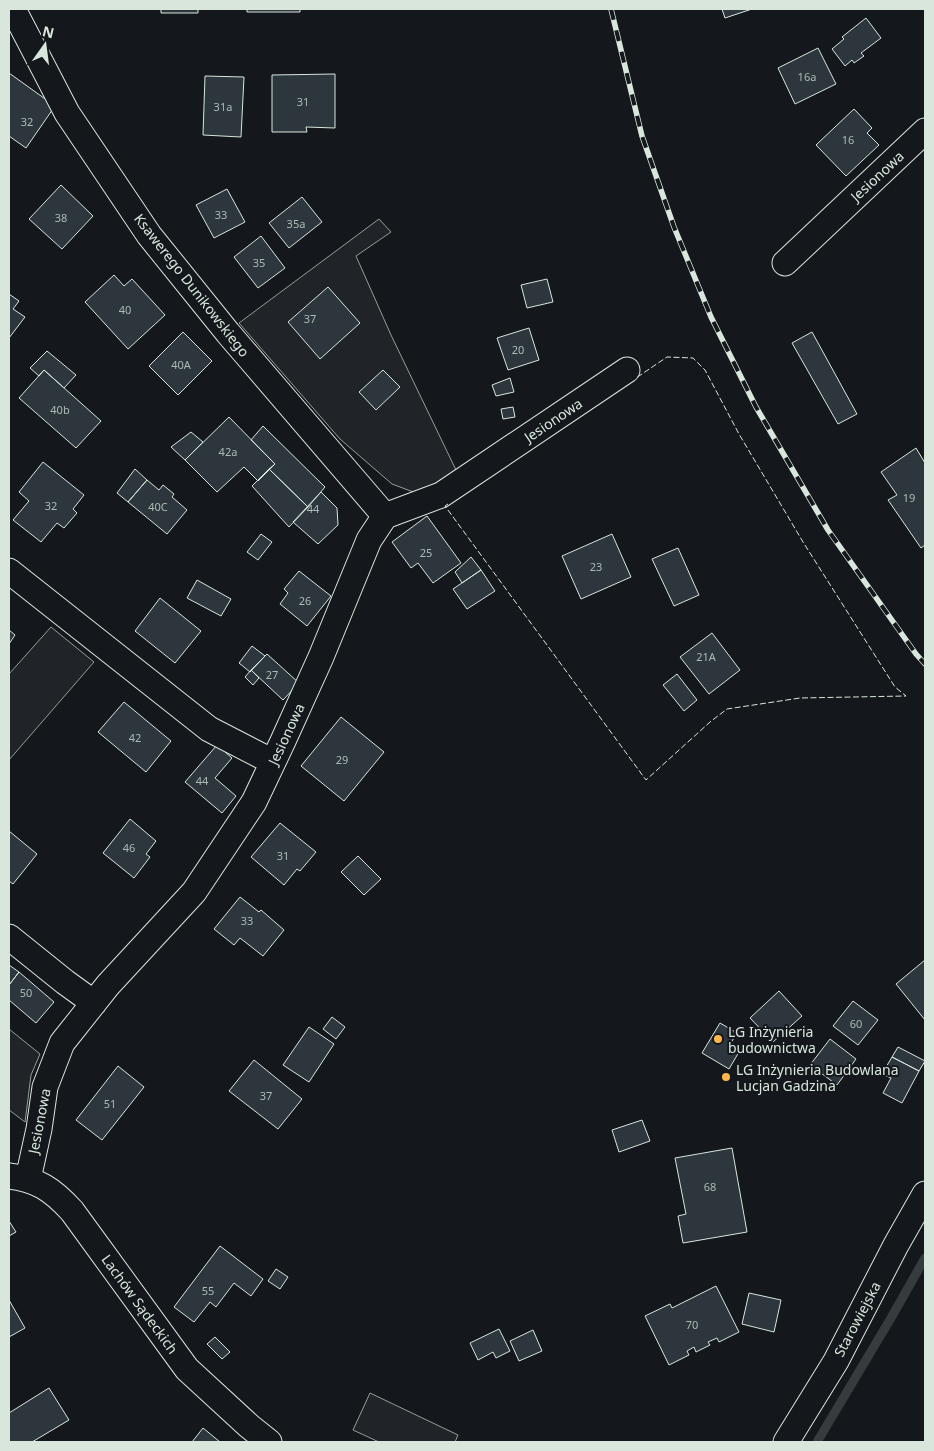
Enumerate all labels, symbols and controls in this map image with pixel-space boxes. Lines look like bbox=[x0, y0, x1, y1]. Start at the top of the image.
north arrow bbox=[20, 20, 70, 70]
text: N bbox=[40, 21, 56, 42]
house number: 16a bbox=[798, 69, 816, 84]
house number: 31 bbox=[297, 94, 309, 109]
house number: 31a bbox=[214, 99, 232, 114]
house number: 32 bbox=[21, 114, 33, 129]
house number: 16 bbox=[842, 132, 854, 147]
street label: Jesionowa bbox=[845, 146, 908, 207]
house number: 33 bbox=[215, 207, 227, 222]
street label: Ksawerego Dunikowskiego bbox=[130, 209, 254, 361]
house number: 38 bbox=[55, 210, 67, 225]
house number: 35a bbox=[287, 216, 305, 231]
house number: 35 bbox=[253, 255, 265, 270]
house number: 40 bbox=[119, 302, 131, 317]
house number: 37 bbox=[304, 311, 316, 326]
house number: 20 bbox=[512, 342, 524, 357]
house number: 40A bbox=[171, 357, 192, 372]
street label: Jesionowa bbox=[519, 394, 586, 448]
house number: 40b bbox=[50, 402, 70, 417]
house number: 42a bbox=[219, 444, 237, 459]
house number: 19 bbox=[903, 490, 915, 505]
house number: 32 bbox=[45, 498, 57, 513]
house number: 40C bbox=[148, 499, 168, 514]
house number: 44 bbox=[307, 501, 320, 516]
house number: 25 bbox=[420, 545, 432, 560]
house number: 23 bbox=[590, 559, 602, 574]
house number: 26 bbox=[299, 593, 311, 608]
house number: 21A bbox=[696, 649, 717, 664]
house number: 27 bbox=[266, 667, 278, 682]
street label: Jesionowa bbox=[263, 700, 309, 770]
house number: 42 bbox=[129, 730, 141, 745]
house number: 29 bbox=[336, 752, 348, 767]
house number: 44 bbox=[196, 773, 209, 788]
house number: 46 bbox=[123, 840, 135, 855]
house number: 31 bbox=[277, 848, 289, 863]
house number: 33 bbox=[241, 913, 253, 928]
house number: 50 bbox=[20, 985, 32, 1000]
house number: 60 bbox=[850, 1016, 862, 1031]
place label: LG Inżynieria budownictwa bbox=[728, 1022, 816, 1057]
marker: LG Inżynieria budownictwa bbox=[712, 1033, 724, 1045]
place label: LG Inżynieria Budowlana Lucjan Gadzina bbox=[736, 1060, 899, 1095]
marker: LG Inżynieria Budowlana Lucjan Gadzina bbox=[720, 1071, 732, 1083]
street label: Jesionowa bbox=[23, 1087, 55, 1157]
house number: 37 bbox=[260, 1088, 272, 1103]
house number: 51 bbox=[104, 1096, 116, 1111]
house number: 68 bbox=[704, 1179, 716, 1194]
street label: Lachów Sądeckich bbox=[97, 1250, 183, 1358]
street label: Starowiejska bbox=[829, 1278, 885, 1360]
house number: 55 bbox=[202, 1283, 214, 1298]
house number: 70 bbox=[686, 1317, 698, 1332]

